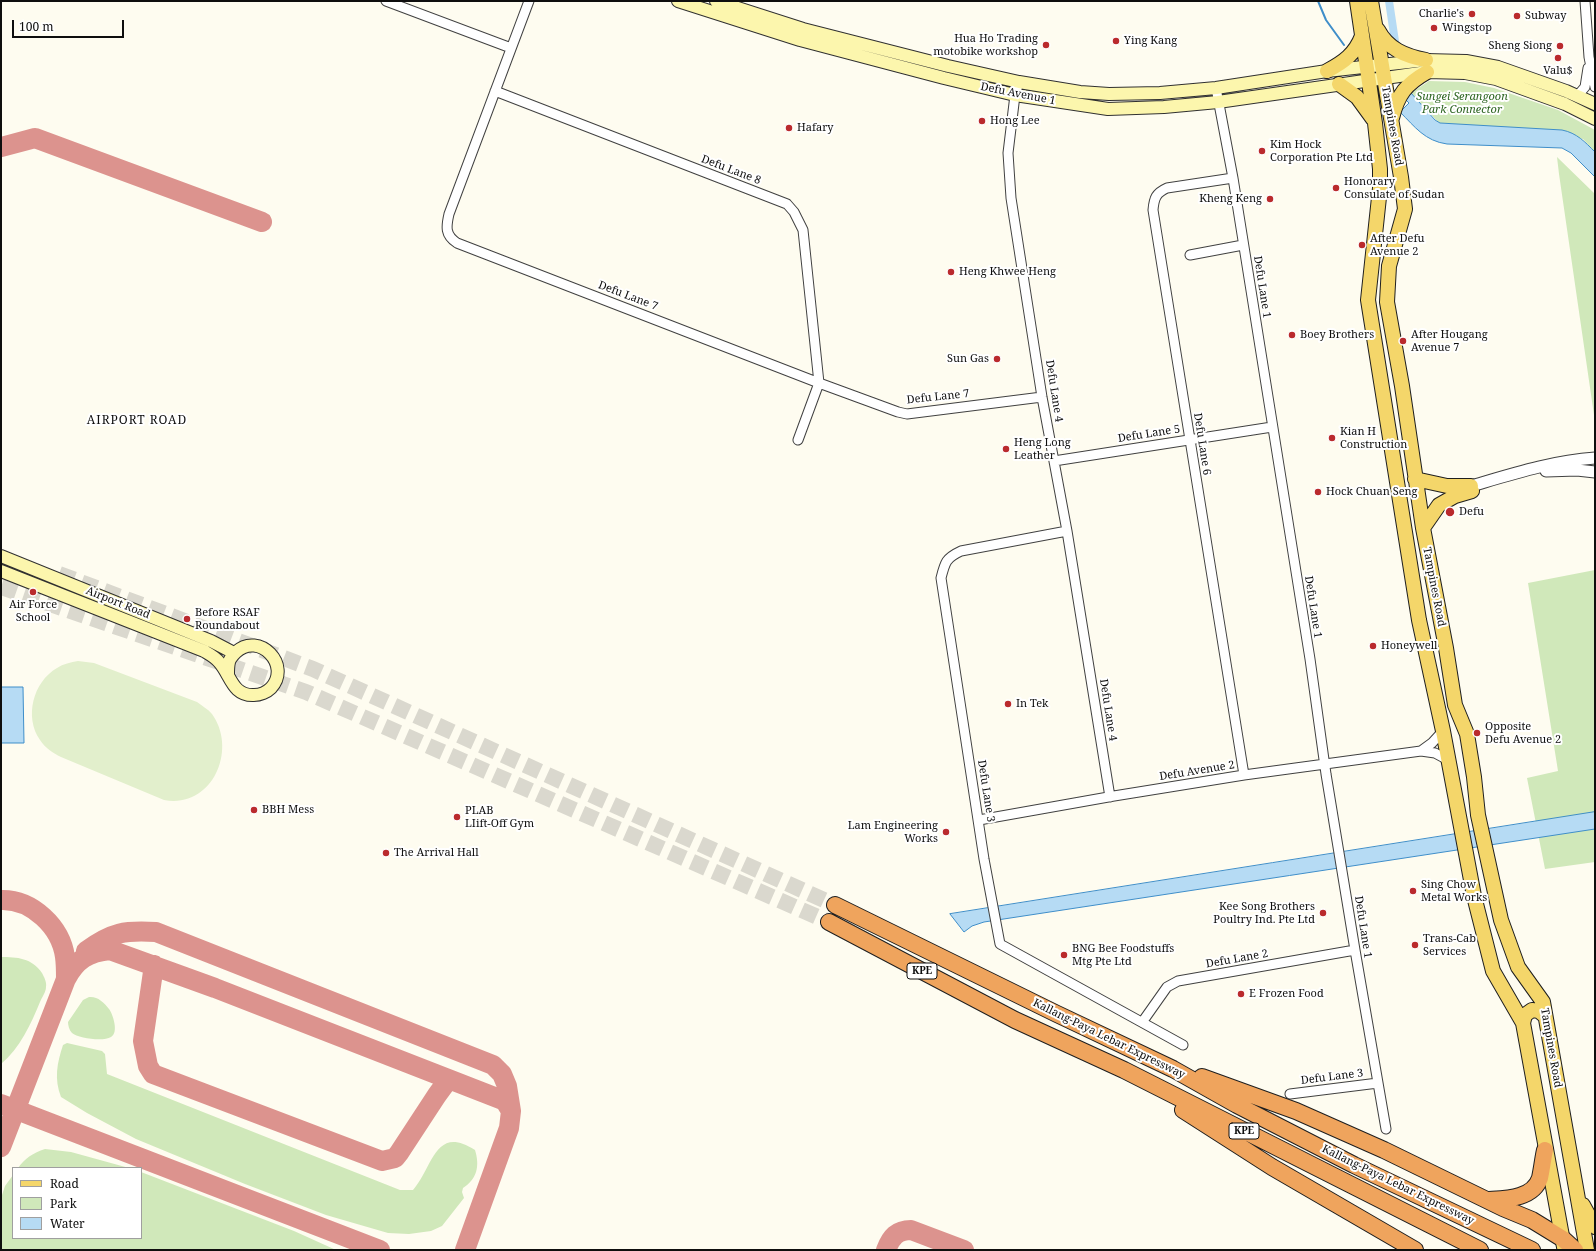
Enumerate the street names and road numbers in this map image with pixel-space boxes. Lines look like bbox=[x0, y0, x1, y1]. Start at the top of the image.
street label: Defu Avenue 1 bbox=[979, 80, 1057, 108]
street label: Tampines Road bbox=[1379, 85, 1405, 167]
street label: Defu Lane 8 bbox=[699, 153, 763, 187]
street label: Defu Lane 1 bbox=[1251, 255, 1273, 319]
street label: Defu Lane 7 bbox=[596, 279, 660, 313]
street label: Defu Lane 4 bbox=[1043, 359, 1065, 423]
street label: Defu Lane 7 bbox=[906, 387, 970, 407]
street label: Defu Lane 6 bbox=[1191, 412, 1213, 476]
street label: Defu Lane 5 bbox=[1117, 423, 1181, 445]
street label: Tampines Road bbox=[1420, 546, 1448, 628]
street label: Defu Lane 1 bbox=[1302, 575, 1324, 639]
street label: Airport Road bbox=[84, 584, 152, 622]
street label: Defu Lane 4 bbox=[1097, 678, 1119, 742]
street label: Defu Lane 3 bbox=[975, 759, 997, 823]
street label: Defu Avenue 2 bbox=[1158, 759, 1236, 783]
street label: Defu Lane 1 bbox=[1352, 895, 1374, 959]
street label: Defu Lane 2 bbox=[1205, 947, 1269, 971]
road number: KPE bbox=[907, 963, 937, 979]
street label: Kallang-Paya Lebar Expressway bbox=[1031, 996, 1187, 1082]
street label: Tampines Road bbox=[1538, 1007, 1564, 1089]
street label: Defu Lane 3 bbox=[1300, 1067, 1364, 1087]
road number: KPE bbox=[1229, 1123, 1259, 1139]
street label: Kallang-Paya Lebar Expressway bbox=[1320, 1142, 1476, 1228]

